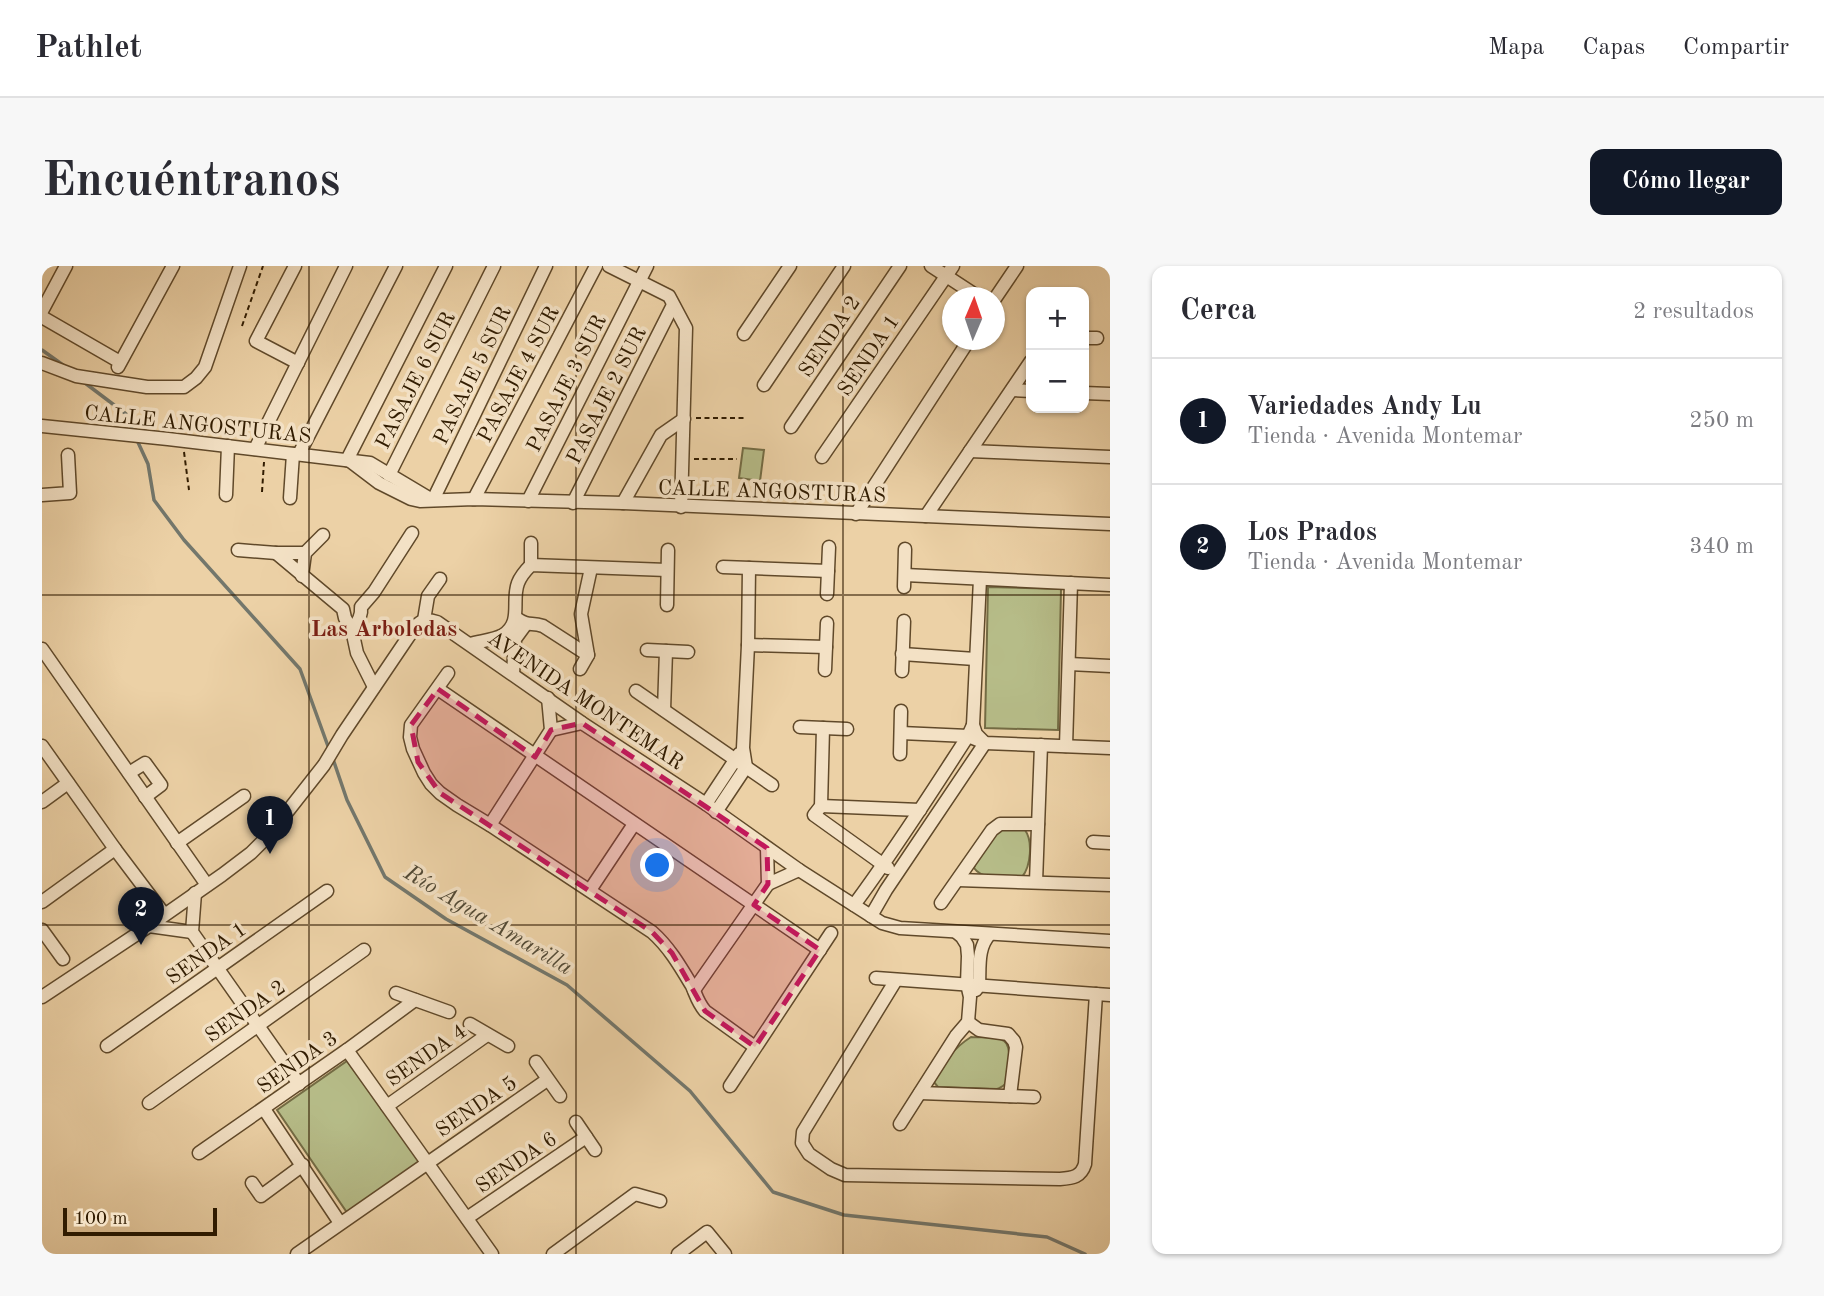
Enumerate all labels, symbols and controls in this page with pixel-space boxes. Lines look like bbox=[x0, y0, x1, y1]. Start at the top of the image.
text: Pathlet bbox=[35, 32, 142, 65]
text: Mapa bbox=[1488, 36, 1544, 60]
text: Capas bbox=[1582, 36, 1645, 60]
text: Compartir bbox=[1683, 36, 1789, 60]
button: Cómo llegar bbox=[1590, 149, 1782, 215]
text: Encuéntranos bbox=[42, 158, 340, 207]
north arrow bbox=[942, 287, 1005, 350]
map controls bbox=[1026, 287, 1089, 413]
button: + bbox=[1026, 287, 1089, 350]
street label: SENDA 2 bbox=[796, 292, 865, 381]
text: Cerca bbox=[1180, 296, 1256, 326]
text: 2 resultados bbox=[1633, 300, 1754, 323]
street label: PASAJE 5 SUR bbox=[431, 303, 516, 448]
street label: PASAJE 4 SUR bbox=[475, 303, 564, 446]
street label: PASAJE 6 SUR bbox=[373, 309, 460, 453]
street label: SENDA 1 bbox=[835, 311, 904, 400]
street label: PASAJE 3 SUR bbox=[524, 312, 611, 456]
street label: PASAJE 2 SUR bbox=[564, 324, 651, 468]
button: − bbox=[1026, 350, 1089, 413]
text: Variedades Andy Lu bbox=[1247, 394, 1482, 420]
street label: CALLE ANGOSTURAS bbox=[83, 403, 312, 448]
text: 1 bbox=[1196, 409, 1210, 432]
text: 250 m bbox=[1689, 409, 1754, 432]
text: Tienda · Avenida Montemar bbox=[1247, 425, 1522, 448]
street label: CALLE ANGOSTURAS bbox=[658, 478, 886, 507]
text: Los Prados bbox=[1247, 520, 1377, 546]
text: 2 bbox=[1196, 535, 1210, 558]
text: 340 m bbox=[1689, 535, 1754, 558]
text: Tienda · Avenida Montemar bbox=[1247, 551, 1522, 574]
district label: Las Arboledas bbox=[311, 618, 457, 641]
street label: AVENIDA MONTEMAR bbox=[483, 628, 687, 775]
pin: 1 bbox=[247, 796, 293, 854]
your location bbox=[640, 848, 674, 882]
water label: Río Agua Amarilla bbox=[399, 861, 576, 980]
pin: 2 bbox=[118, 887, 164, 945]
street label: SENDA 1 bbox=[163, 919, 251, 989]
street label: SENDA 2 bbox=[202, 977, 290, 1047]
street label: SENDA 4 bbox=[383, 1021, 471, 1091]
street label: SENDA 3 bbox=[254, 1028, 342, 1098]
street label: SENDA 5 bbox=[432, 1073, 521, 1142]
street label: SENDA 6 bbox=[472, 1129, 561, 1198]
scale bar bbox=[63, 1205, 217, 1237]
text: 100 m bbox=[74, 1210, 127, 1229]

